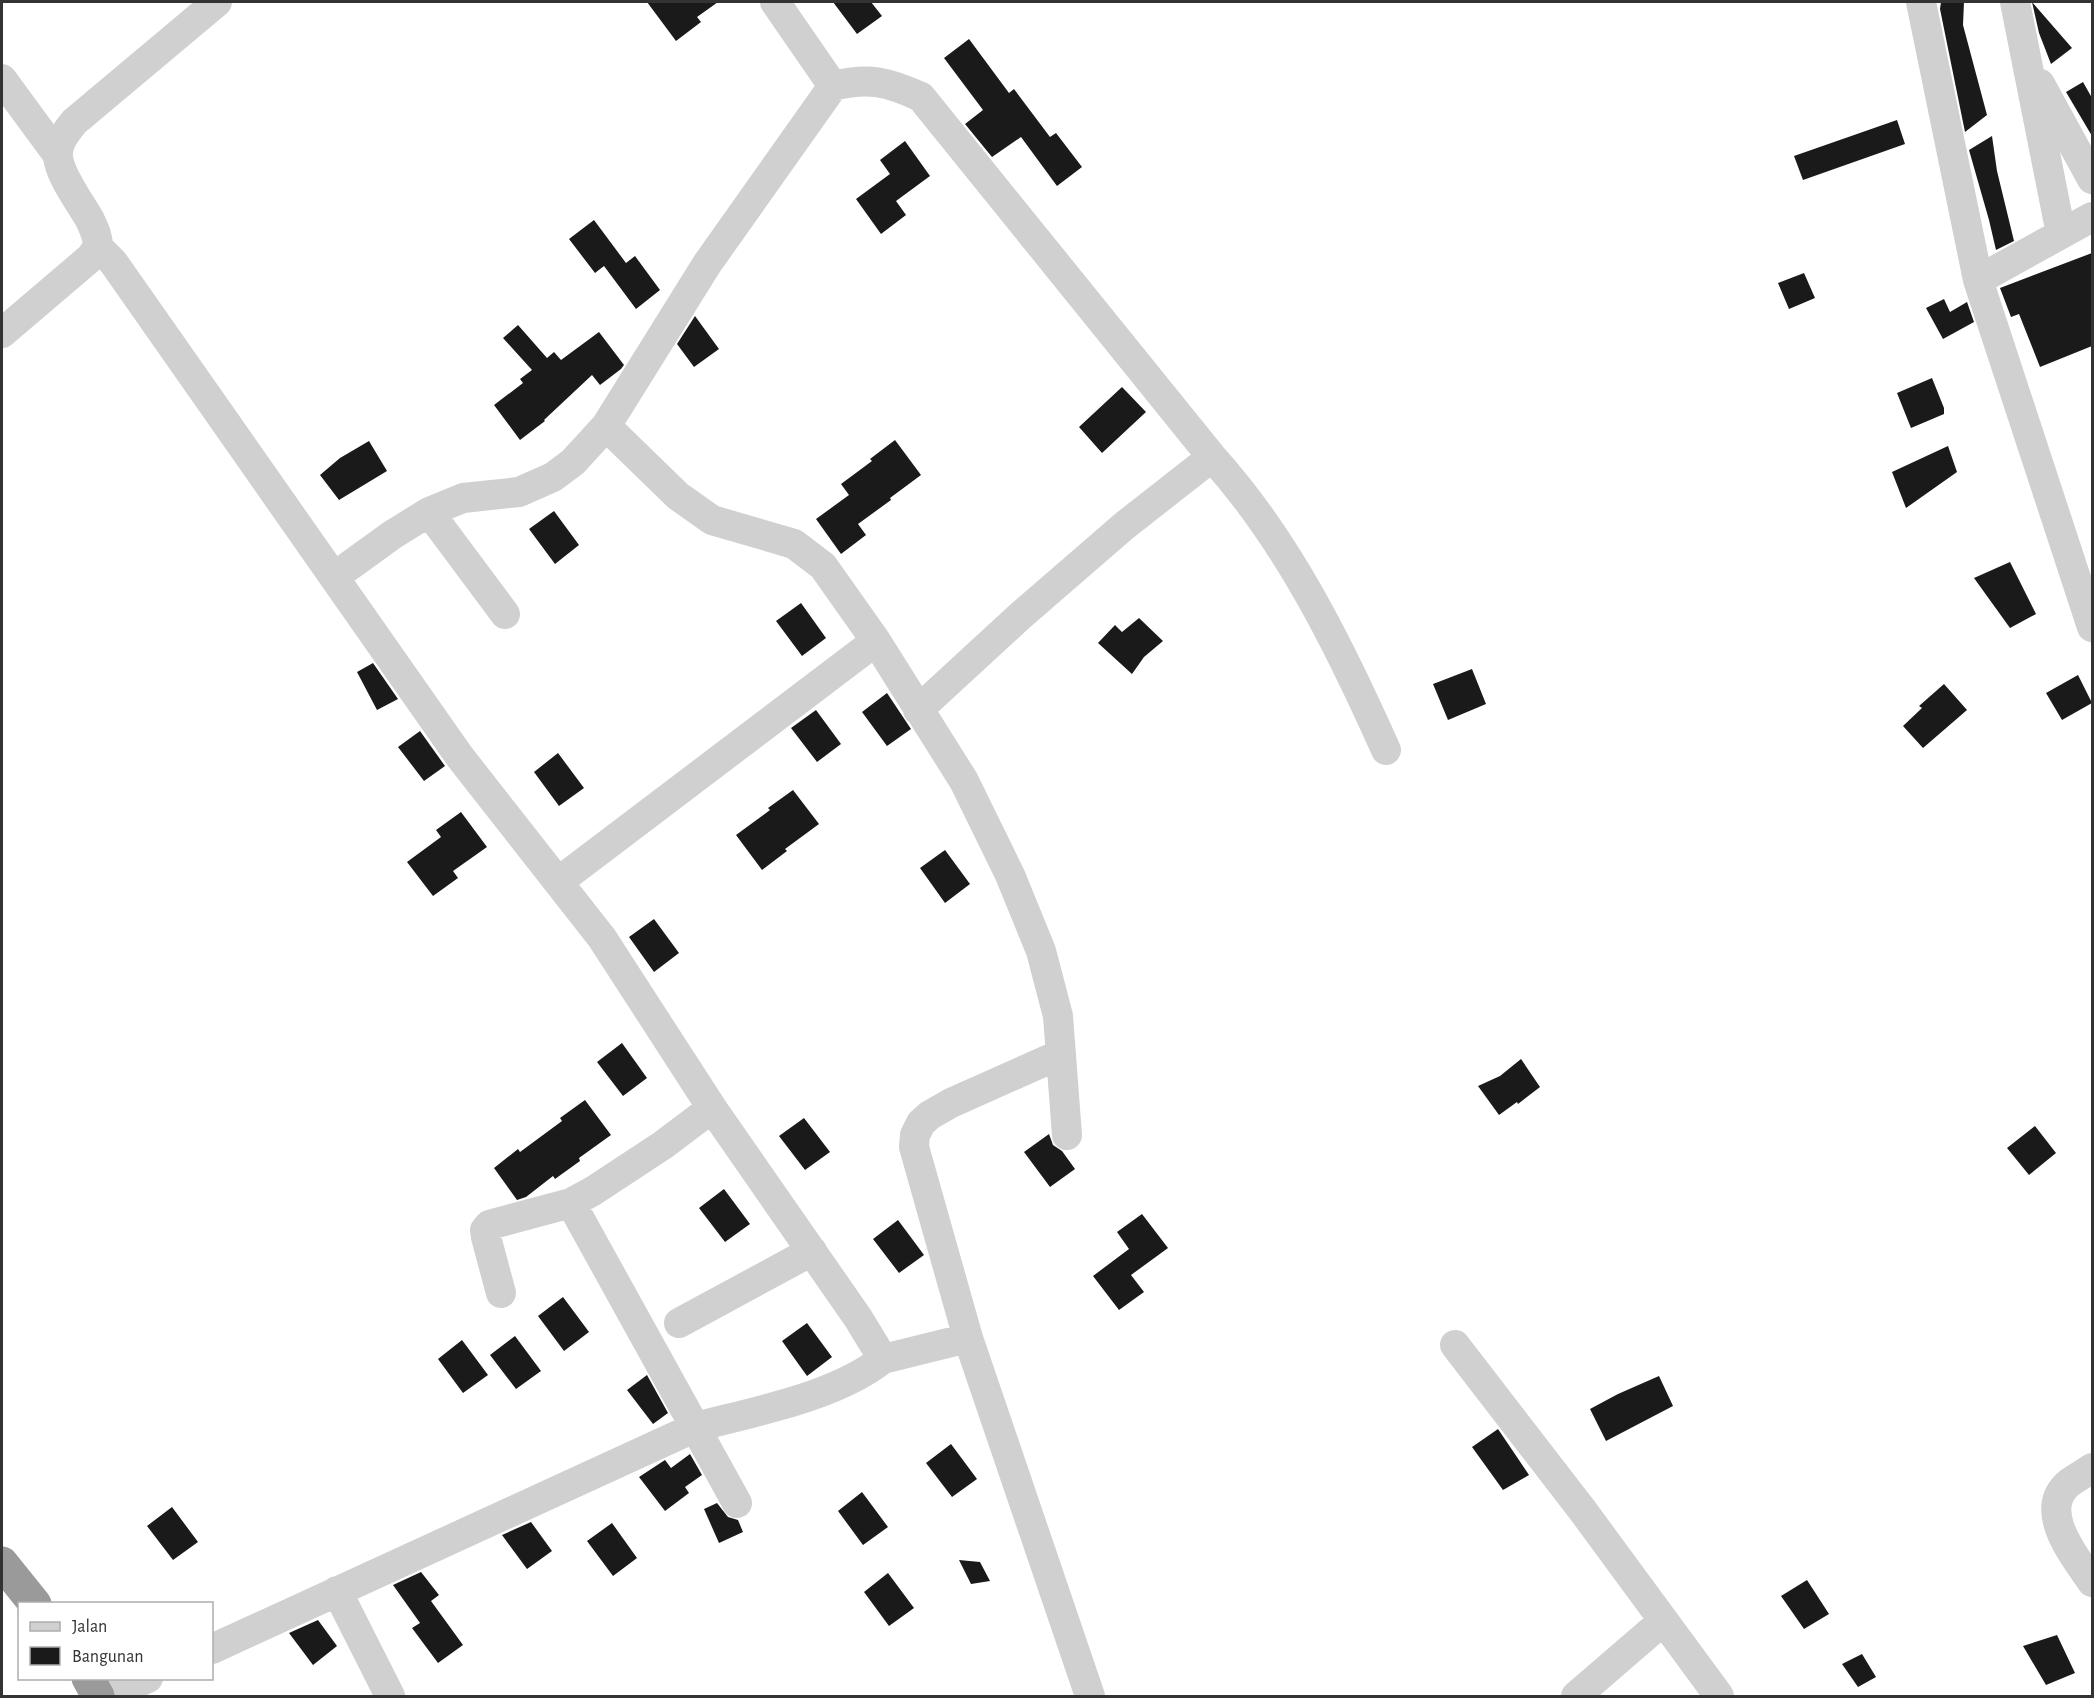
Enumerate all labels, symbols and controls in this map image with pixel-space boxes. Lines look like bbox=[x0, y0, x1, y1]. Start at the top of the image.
legend bbox=[18, 1602, 213, 1680]
text: Jalan bbox=[72, 1618, 107, 1636]
text: Bangunan bbox=[72, 1648, 144, 1666]

